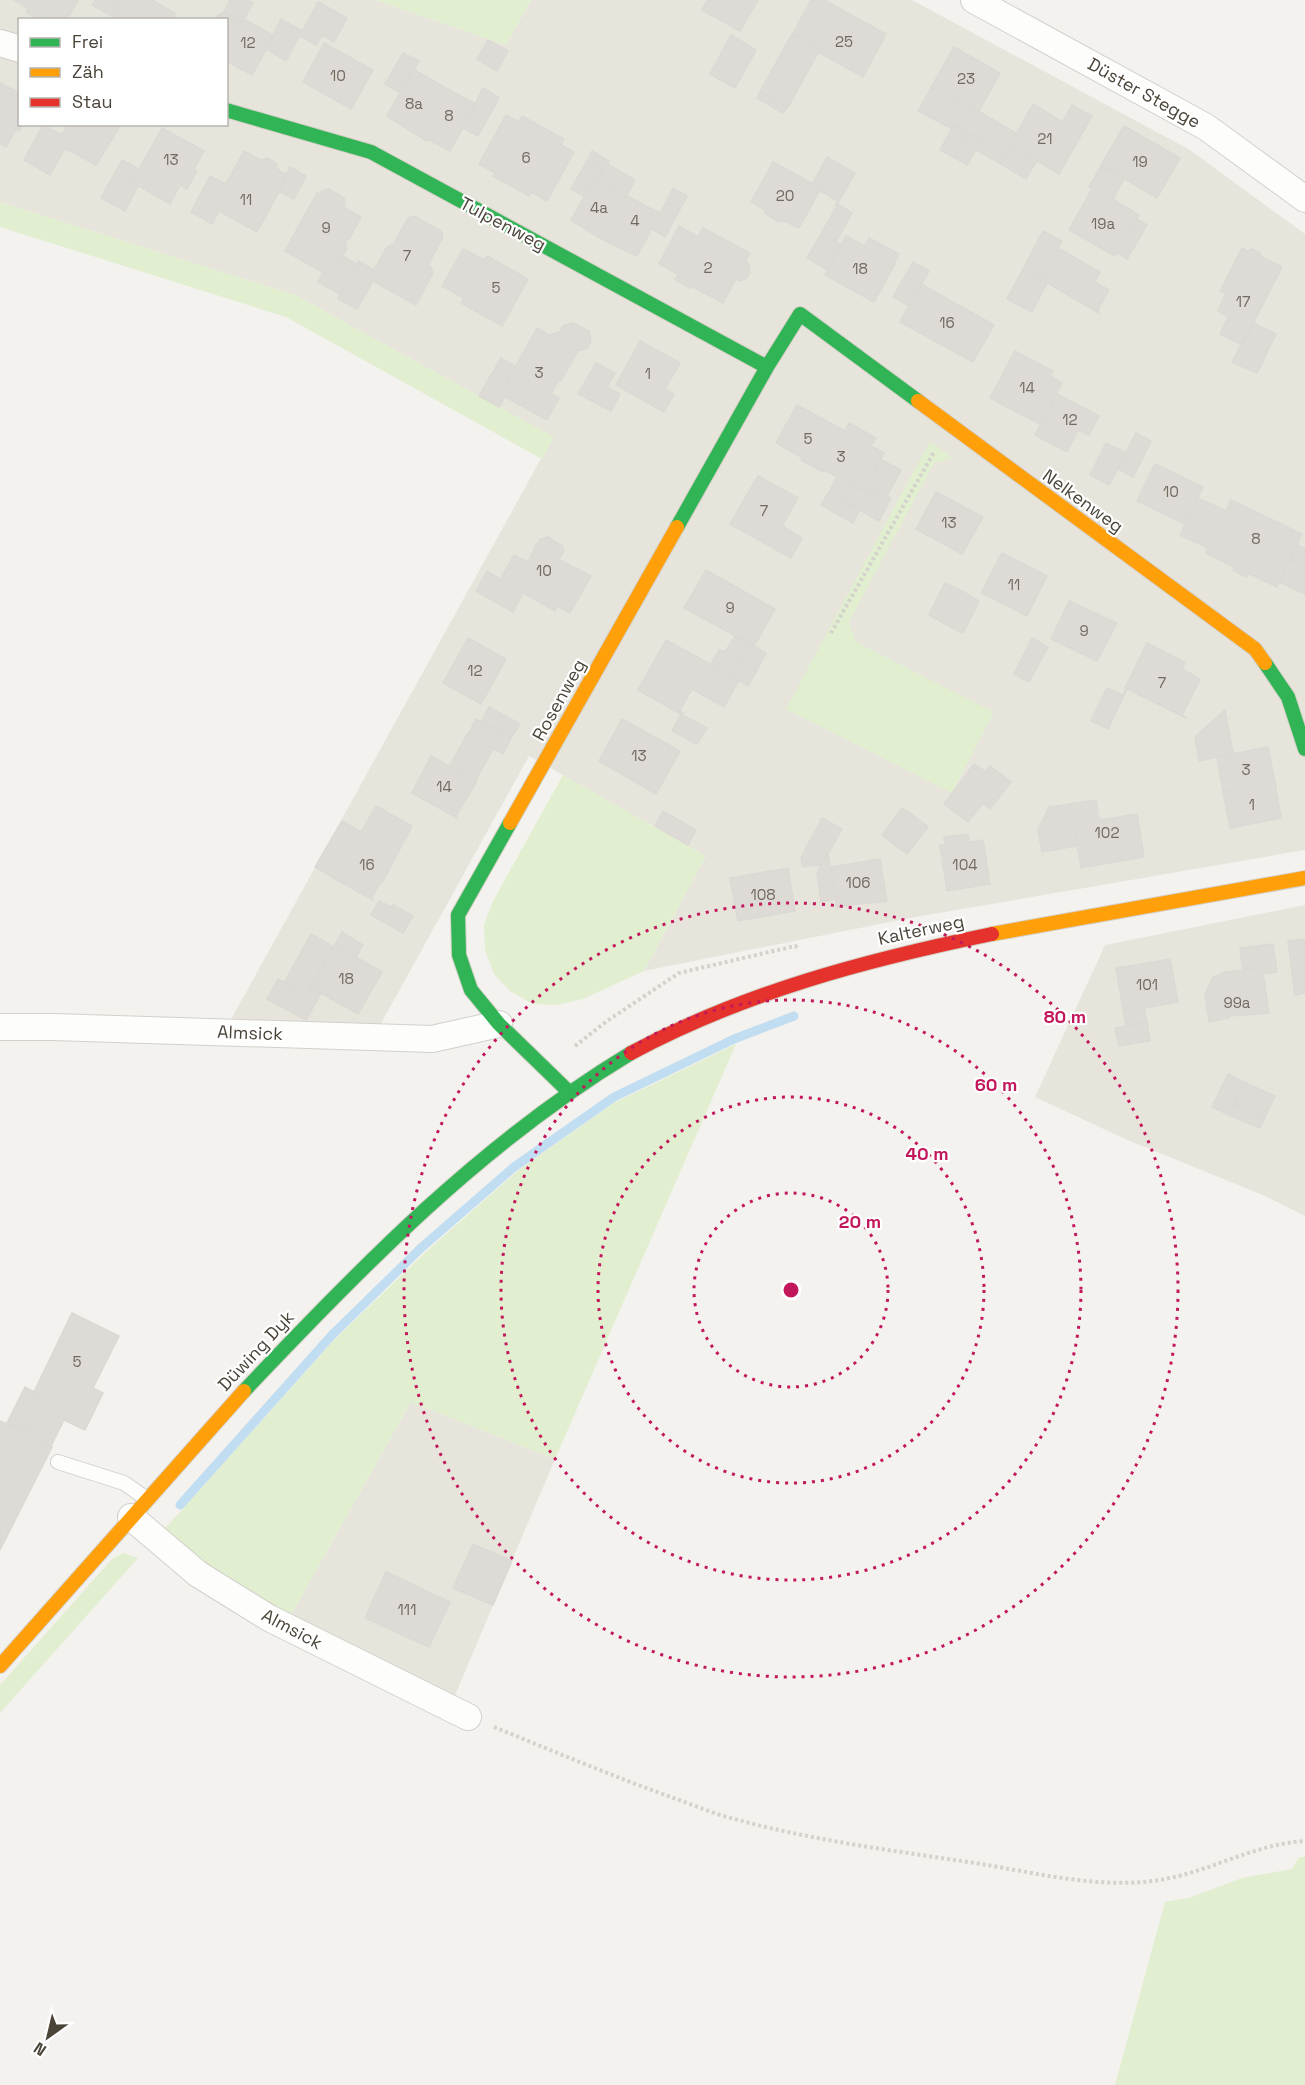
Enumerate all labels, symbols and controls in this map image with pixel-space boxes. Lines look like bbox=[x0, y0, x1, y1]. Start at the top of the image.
legend bbox=[18, 18, 228, 126]
text: Frei bbox=[72, 30, 103, 53]
house number: 25 bbox=[835, 32, 853, 51]
house number: 12 bbox=[240, 33, 256, 52]
street label: Düster Stegge bbox=[1084, 52, 1205, 133]
text: Zäh bbox=[72, 60, 104, 83]
house number: 10 bbox=[330, 66, 346, 85]
house number: 23 bbox=[957, 69, 975, 88]
text: Stau bbox=[72, 90, 112, 113]
house number: 8a bbox=[405, 94, 423, 113]
house number: 8 bbox=[444, 106, 454, 125]
house number: 21 bbox=[1037, 129, 1053, 148]
house number: 6 bbox=[521, 148, 531, 167]
house number: 13 bbox=[163, 150, 179, 169]
house number: 19 bbox=[1132, 152, 1148, 171]
house number: 20 bbox=[776, 186, 794, 205]
house number: 11 bbox=[240, 190, 252, 209]
street label: Tulpenweg bbox=[456, 191, 550, 256]
house number: 4a bbox=[590, 198, 608, 217]
house number: 4 bbox=[630, 211, 640, 230]
house number: 19a bbox=[1091, 214, 1115, 233]
house number: 9 bbox=[321, 218, 331, 237]
house number: 7 bbox=[403, 246, 411, 265]
house number: 2 bbox=[703, 258, 713, 277]
house number: 18 bbox=[852, 259, 868, 278]
house number: 5 bbox=[492, 278, 501, 297]
house number: 17 bbox=[1236, 292, 1250, 311]
house number: 16 bbox=[939, 313, 955, 332]
house number: 3 bbox=[534, 363, 544, 382]
house number: 1 bbox=[645, 364, 651, 383]
house number: 14 bbox=[1019, 378, 1035, 397]
house number: 12 bbox=[1062, 410, 1078, 429]
house number: 5 bbox=[804, 429, 813, 448]
house number: 3 bbox=[836, 447, 846, 466]
street label: Nelkenweg bbox=[1038, 464, 1128, 538]
house number: 10 bbox=[1163, 482, 1179, 501]
house number: 7 bbox=[760, 501, 768, 520]
house number: 13 bbox=[941, 513, 957, 532]
house number: 8 bbox=[1251, 529, 1261, 548]
house number: 10 bbox=[536, 561, 552, 580]
house number: 11 bbox=[1008, 575, 1020, 594]
house number: 9 bbox=[725, 598, 735, 617]
house number: 9 bbox=[1079, 621, 1089, 640]
street label: Rosenweg bbox=[527, 655, 590, 745]
house number: 12 bbox=[467, 661, 483, 680]
house number: 7 bbox=[1158, 673, 1166, 692]
house number: 13 bbox=[631, 746, 647, 765]
house number: 3 bbox=[1241, 760, 1251, 779]
house number: 14 bbox=[436, 777, 452, 796]
house number: 1 bbox=[1249, 795, 1255, 814]
house number: 102 bbox=[1095, 823, 1119, 842]
house number: 16 bbox=[359, 855, 375, 874]
house number: 104 bbox=[952, 855, 978, 874]
house number: 106 bbox=[845, 873, 871, 892]
house number: 108 bbox=[750, 885, 776, 904]
street label: Kalterweg bbox=[876, 909, 966, 950]
house number: 18 bbox=[338, 969, 354, 988]
house number: 101 bbox=[1136, 975, 1158, 994]
house number: 99a bbox=[1224, 993, 1251, 1012]
text: 80 m bbox=[1044, 1005, 1086, 1028]
street label: Almsick bbox=[217, 1020, 283, 1045]
text: 60 m bbox=[975, 1073, 1017, 1096]
text: 40 m bbox=[905, 1142, 949, 1165]
text: 20 m bbox=[839, 1210, 881, 1233]
centre of rings bbox=[781, 1280, 801, 1300]
street label: Düwing Dyk bbox=[213, 1305, 299, 1396]
house number: 5 bbox=[73, 1352, 82, 1371]
house number: 111 bbox=[398, 1600, 416, 1619]
street label: Almsick bbox=[258, 1603, 327, 1654]
north arrow bbox=[18, 2007, 78, 2067]
text: N bbox=[30, 2037, 50, 2061]

